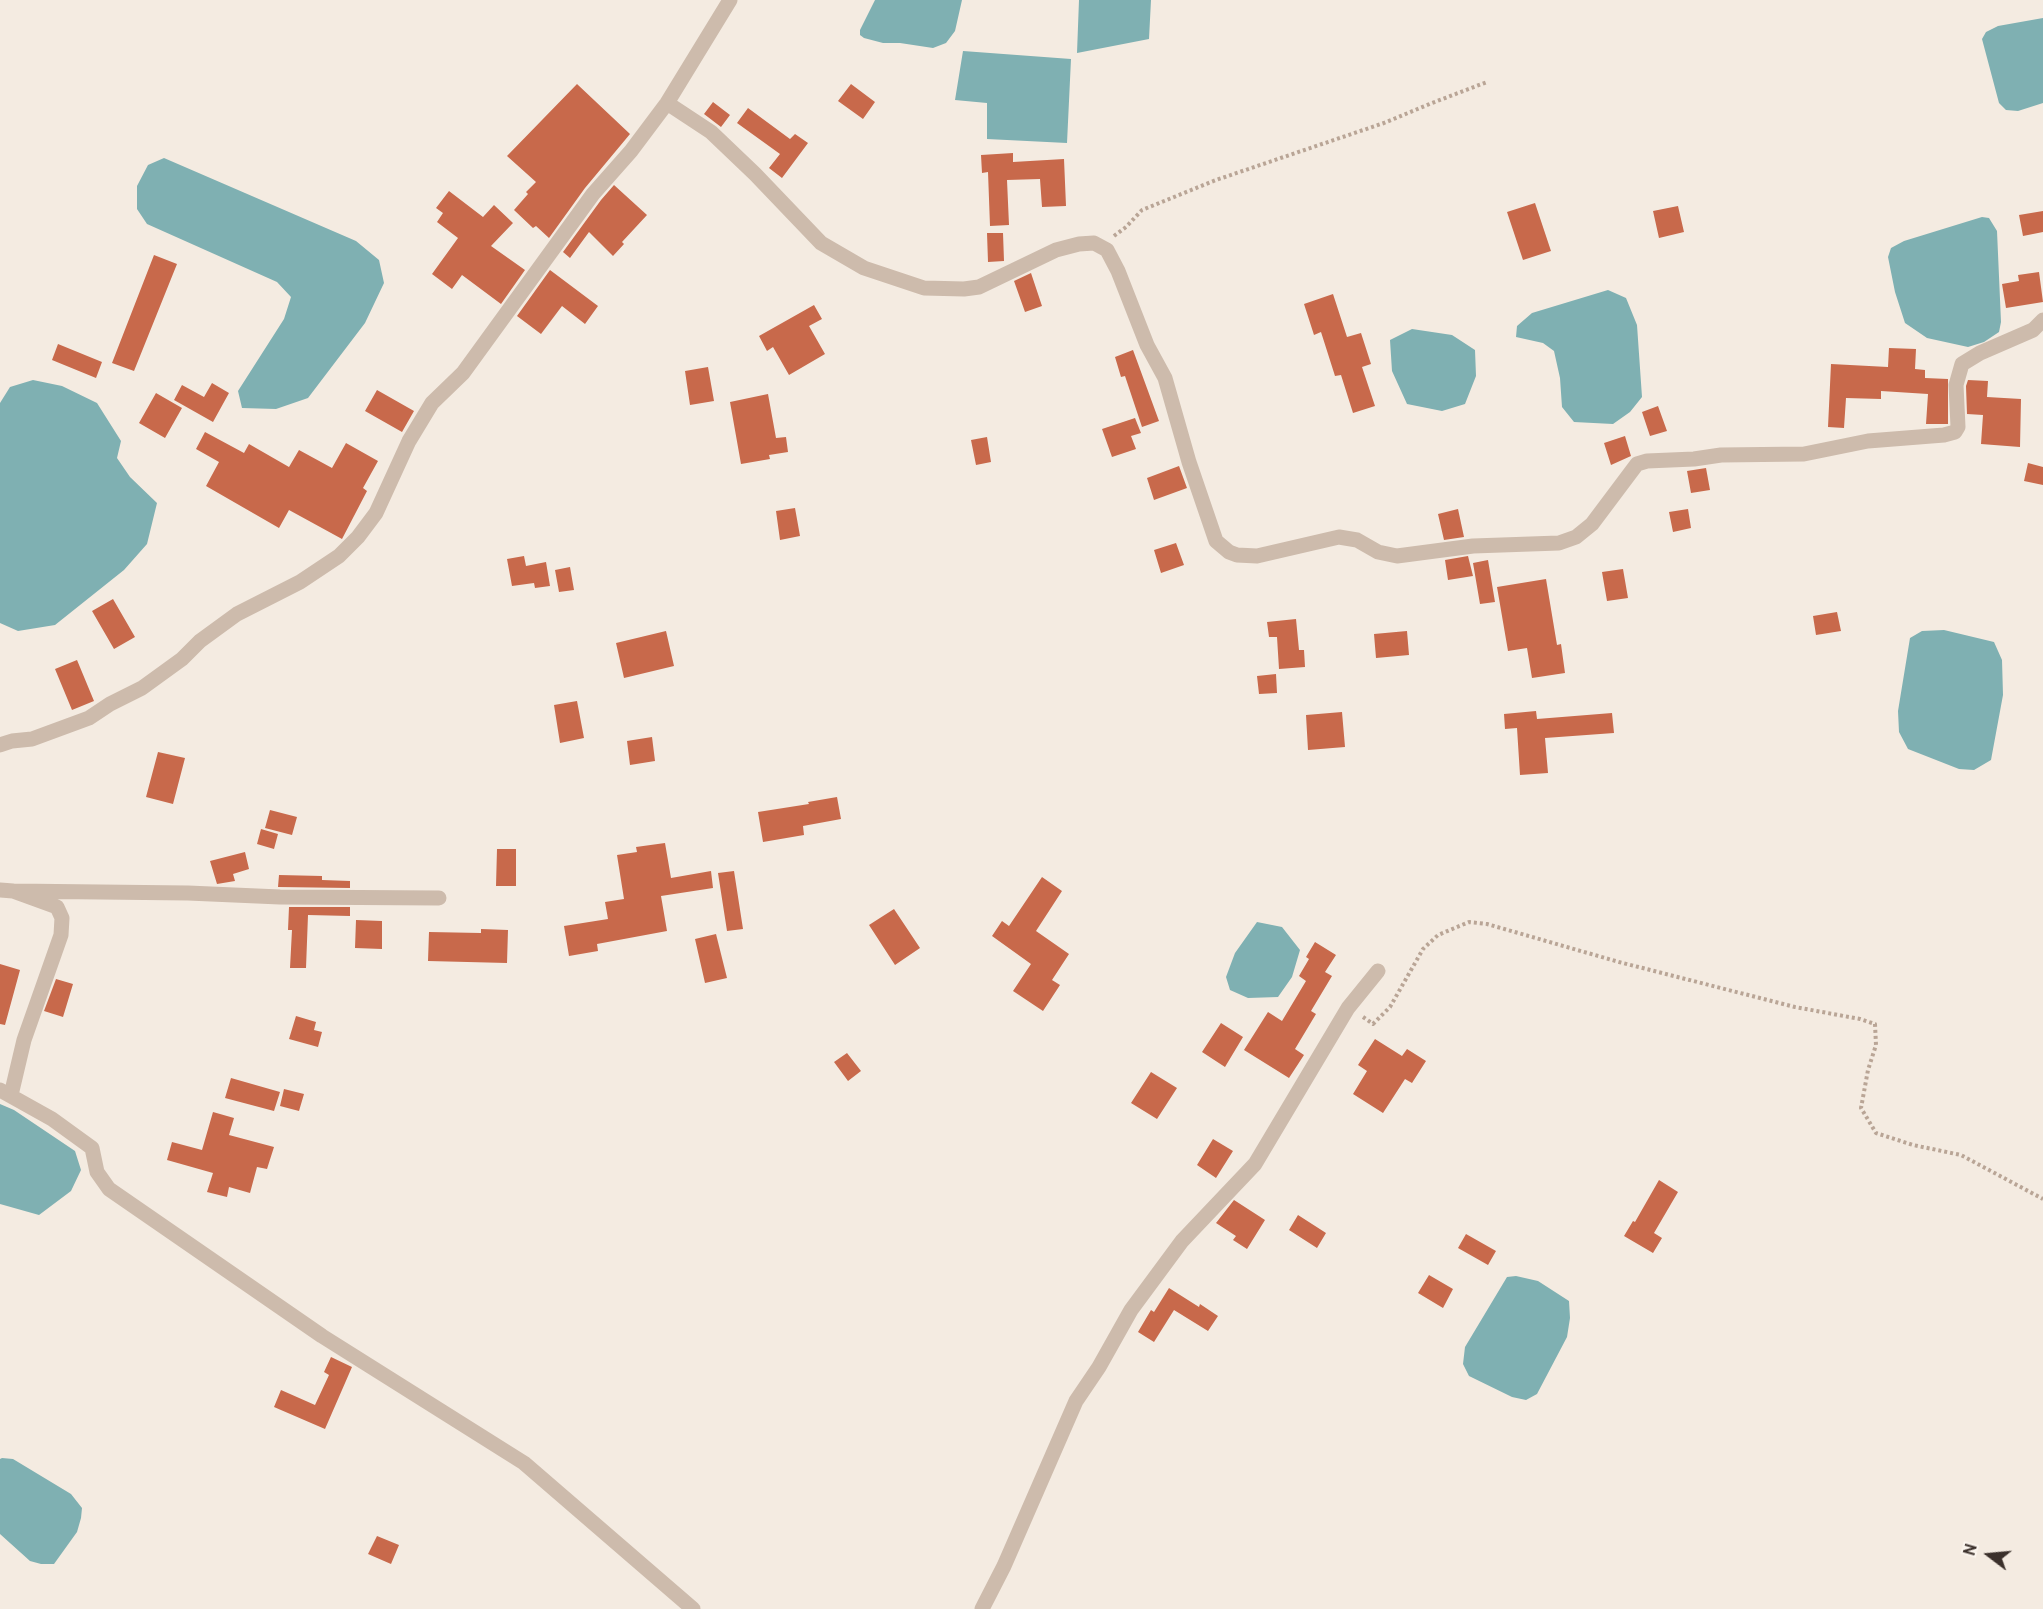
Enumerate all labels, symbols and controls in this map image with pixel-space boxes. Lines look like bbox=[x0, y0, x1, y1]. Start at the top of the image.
north arrow bbox=[1959, 1525, 2019, 1585]
text: N bbox=[1960, 1542, 1983, 1558]

